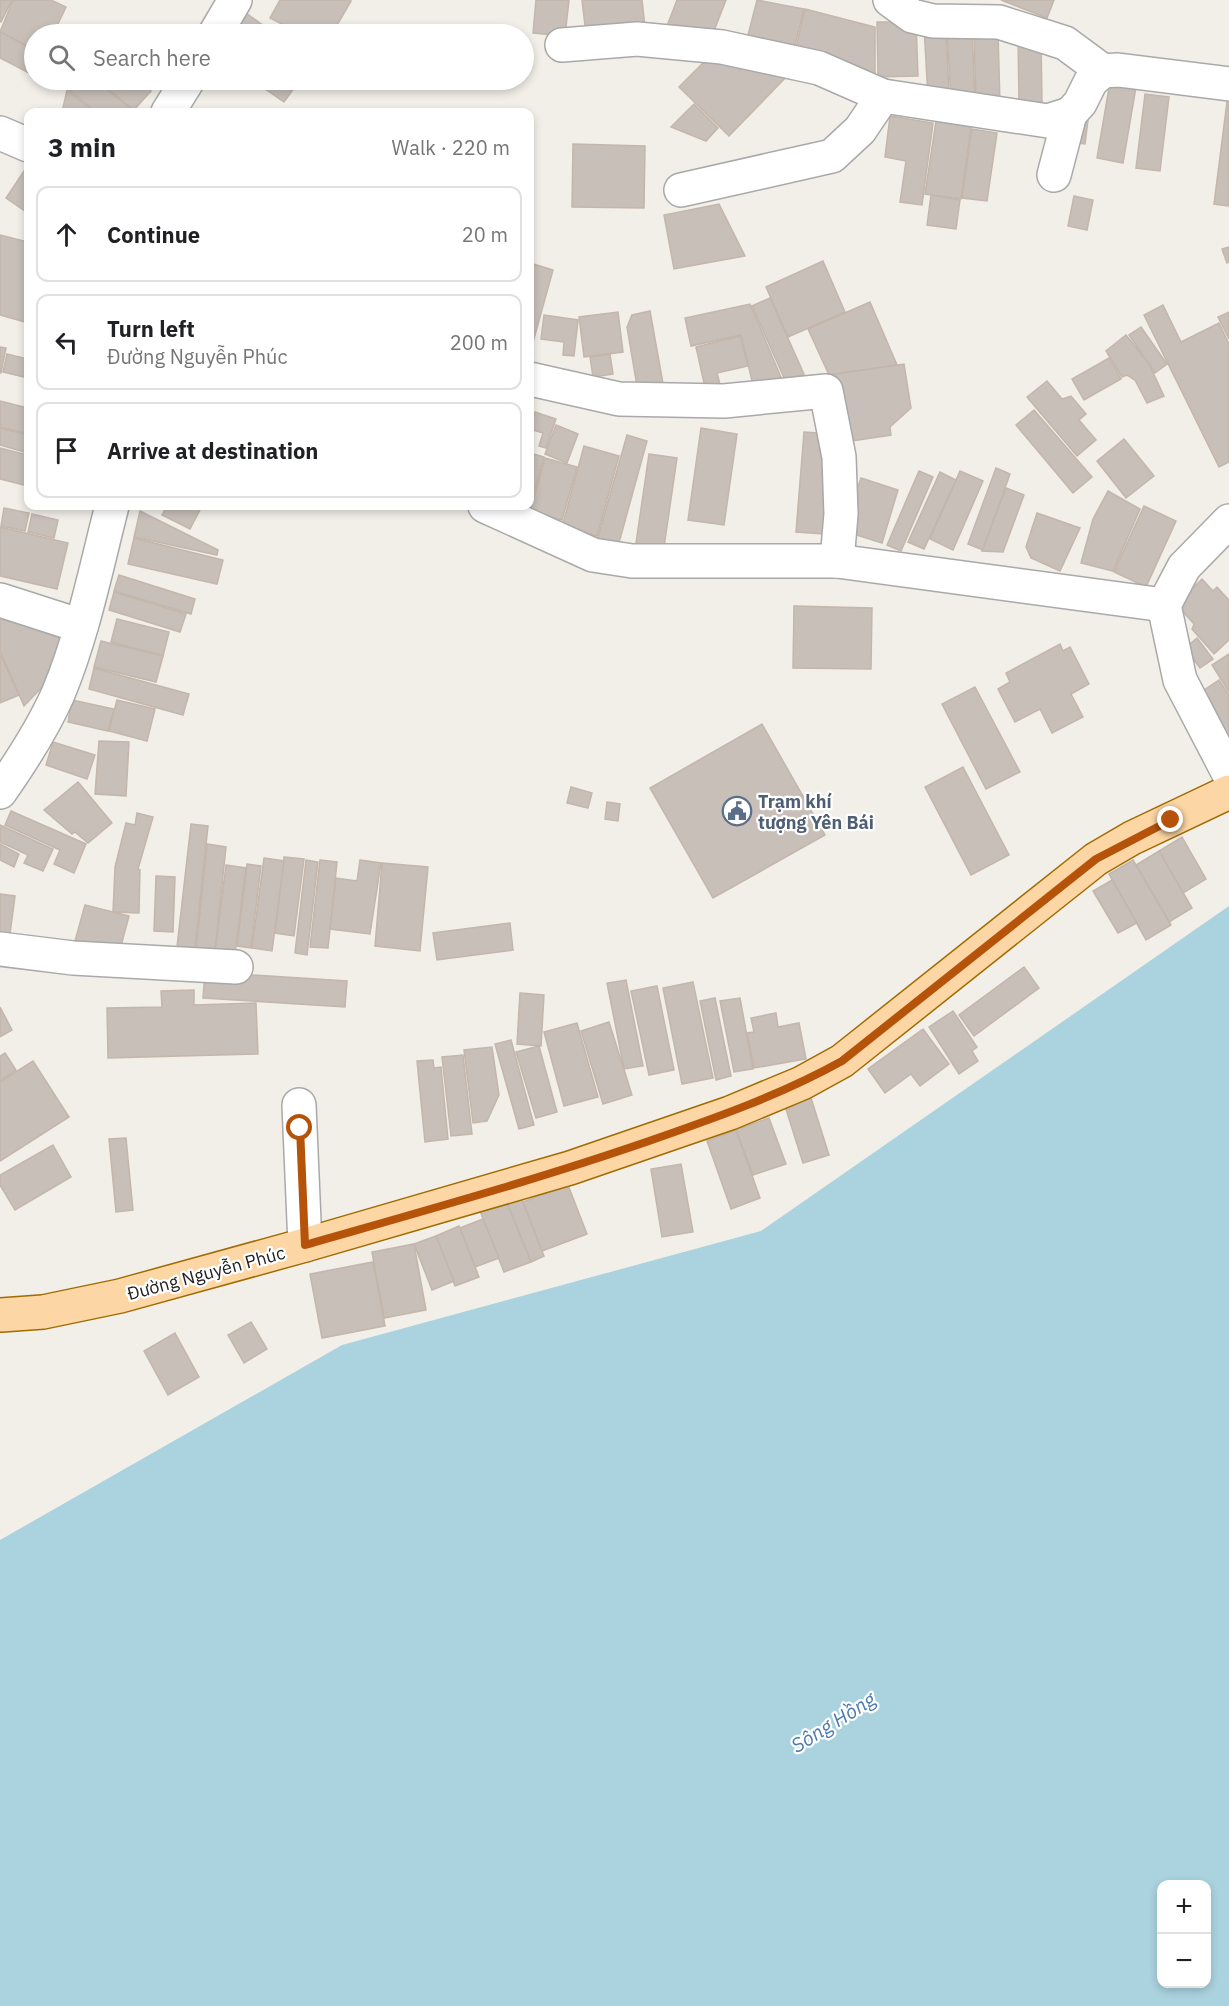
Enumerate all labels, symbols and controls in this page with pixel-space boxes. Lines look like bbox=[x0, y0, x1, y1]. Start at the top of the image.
search box bbox=[24, 24, 534, 90]
icon: search bbox=[45, 41, 78, 74]
text: Search here bbox=[93, 43, 211, 72]
text: 3 min bbox=[48, 130, 116, 164]
text: Walk · 220 m bbox=[392, 134, 510, 161]
icon: ahead bbox=[50, 218, 83, 251]
text: Continue bbox=[107, 220, 200, 249]
text: 20 m bbox=[462, 221, 508, 248]
text: Turn left bbox=[107, 314, 195, 343]
icon: left bbox=[50, 326, 83, 359]
text: 200 m bbox=[450, 329, 508, 356]
text: Đường Nguyễn Phúc bbox=[107, 343, 288, 370]
icon: arrive bbox=[50, 434, 83, 467]
text: Arrive at destination bbox=[107, 436, 318, 465]
place label: Trạm khí tượng Yên Bái bbox=[758, 790, 874, 834]
public building icon: Trạm khí tượng Yên Bái bbox=[721, 795, 753, 827]
route end bbox=[1157, 806, 1183, 832]
route start bbox=[286, 1114, 312, 1140]
street label: Đường Nguyễn Phúc bbox=[125, 1241, 287, 1305]
water label: Sông Hồng bbox=[786, 1685, 881, 1759]
map controls bbox=[1157, 1880, 1211, 1988]
button: + bbox=[1157, 1880, 1211, 1934]
button: − bbox=[1157, 1934, 1211, 1988]

